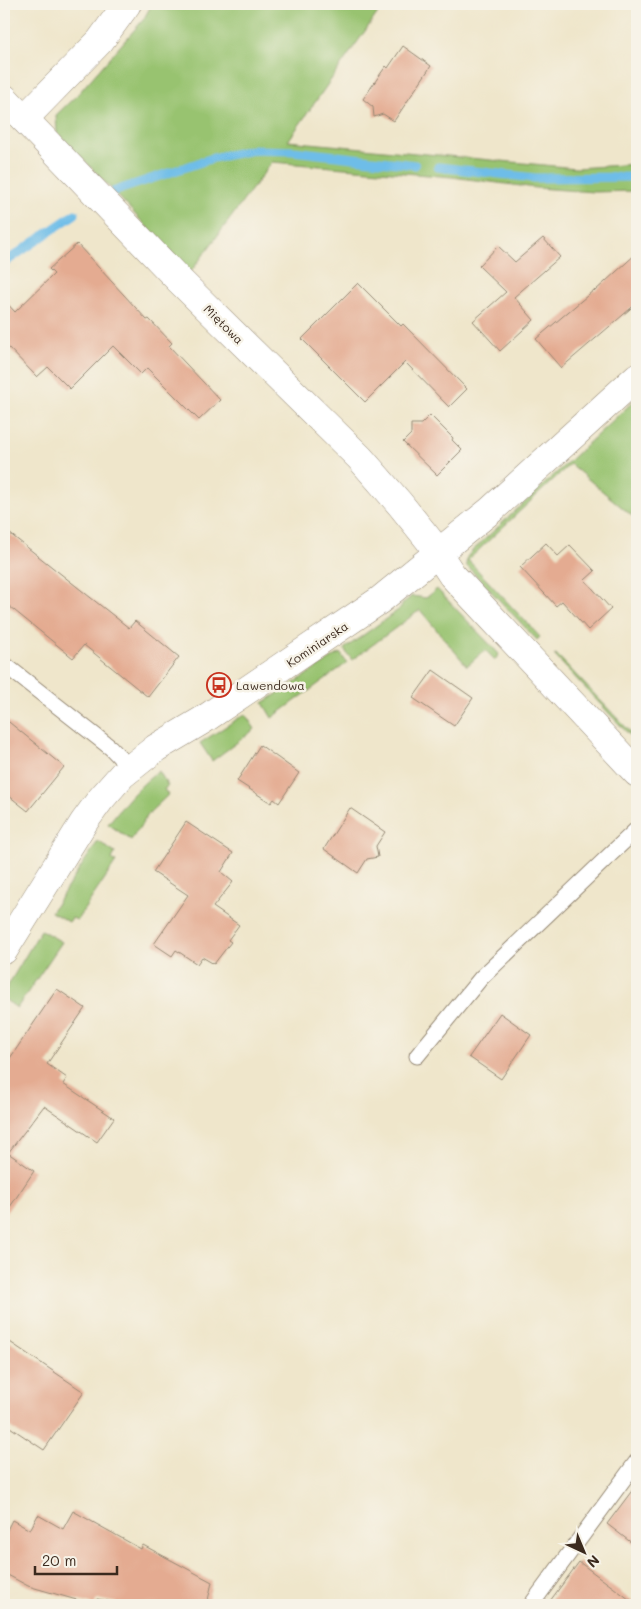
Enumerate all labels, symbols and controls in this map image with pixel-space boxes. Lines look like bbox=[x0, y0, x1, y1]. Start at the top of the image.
street label: Miętowa bbox=[201, 301, 247, 347]
street label: Kominiarska bbox=[283, 617, 351, 671]
bus stop icon: Lawendowa bbox=[206, 672, 232, 698]
place label: Lawendowa bbox=[236, 677, 305, 693]
north arrow bbox=[558, 1526, 608, 1576]
scale bar bbox=[35, 1544, 118, 1576]
text: 20 m bbox=[42, 1550, 76, 1570]
text: N bbox=[583, 1551, 604, 1572]

